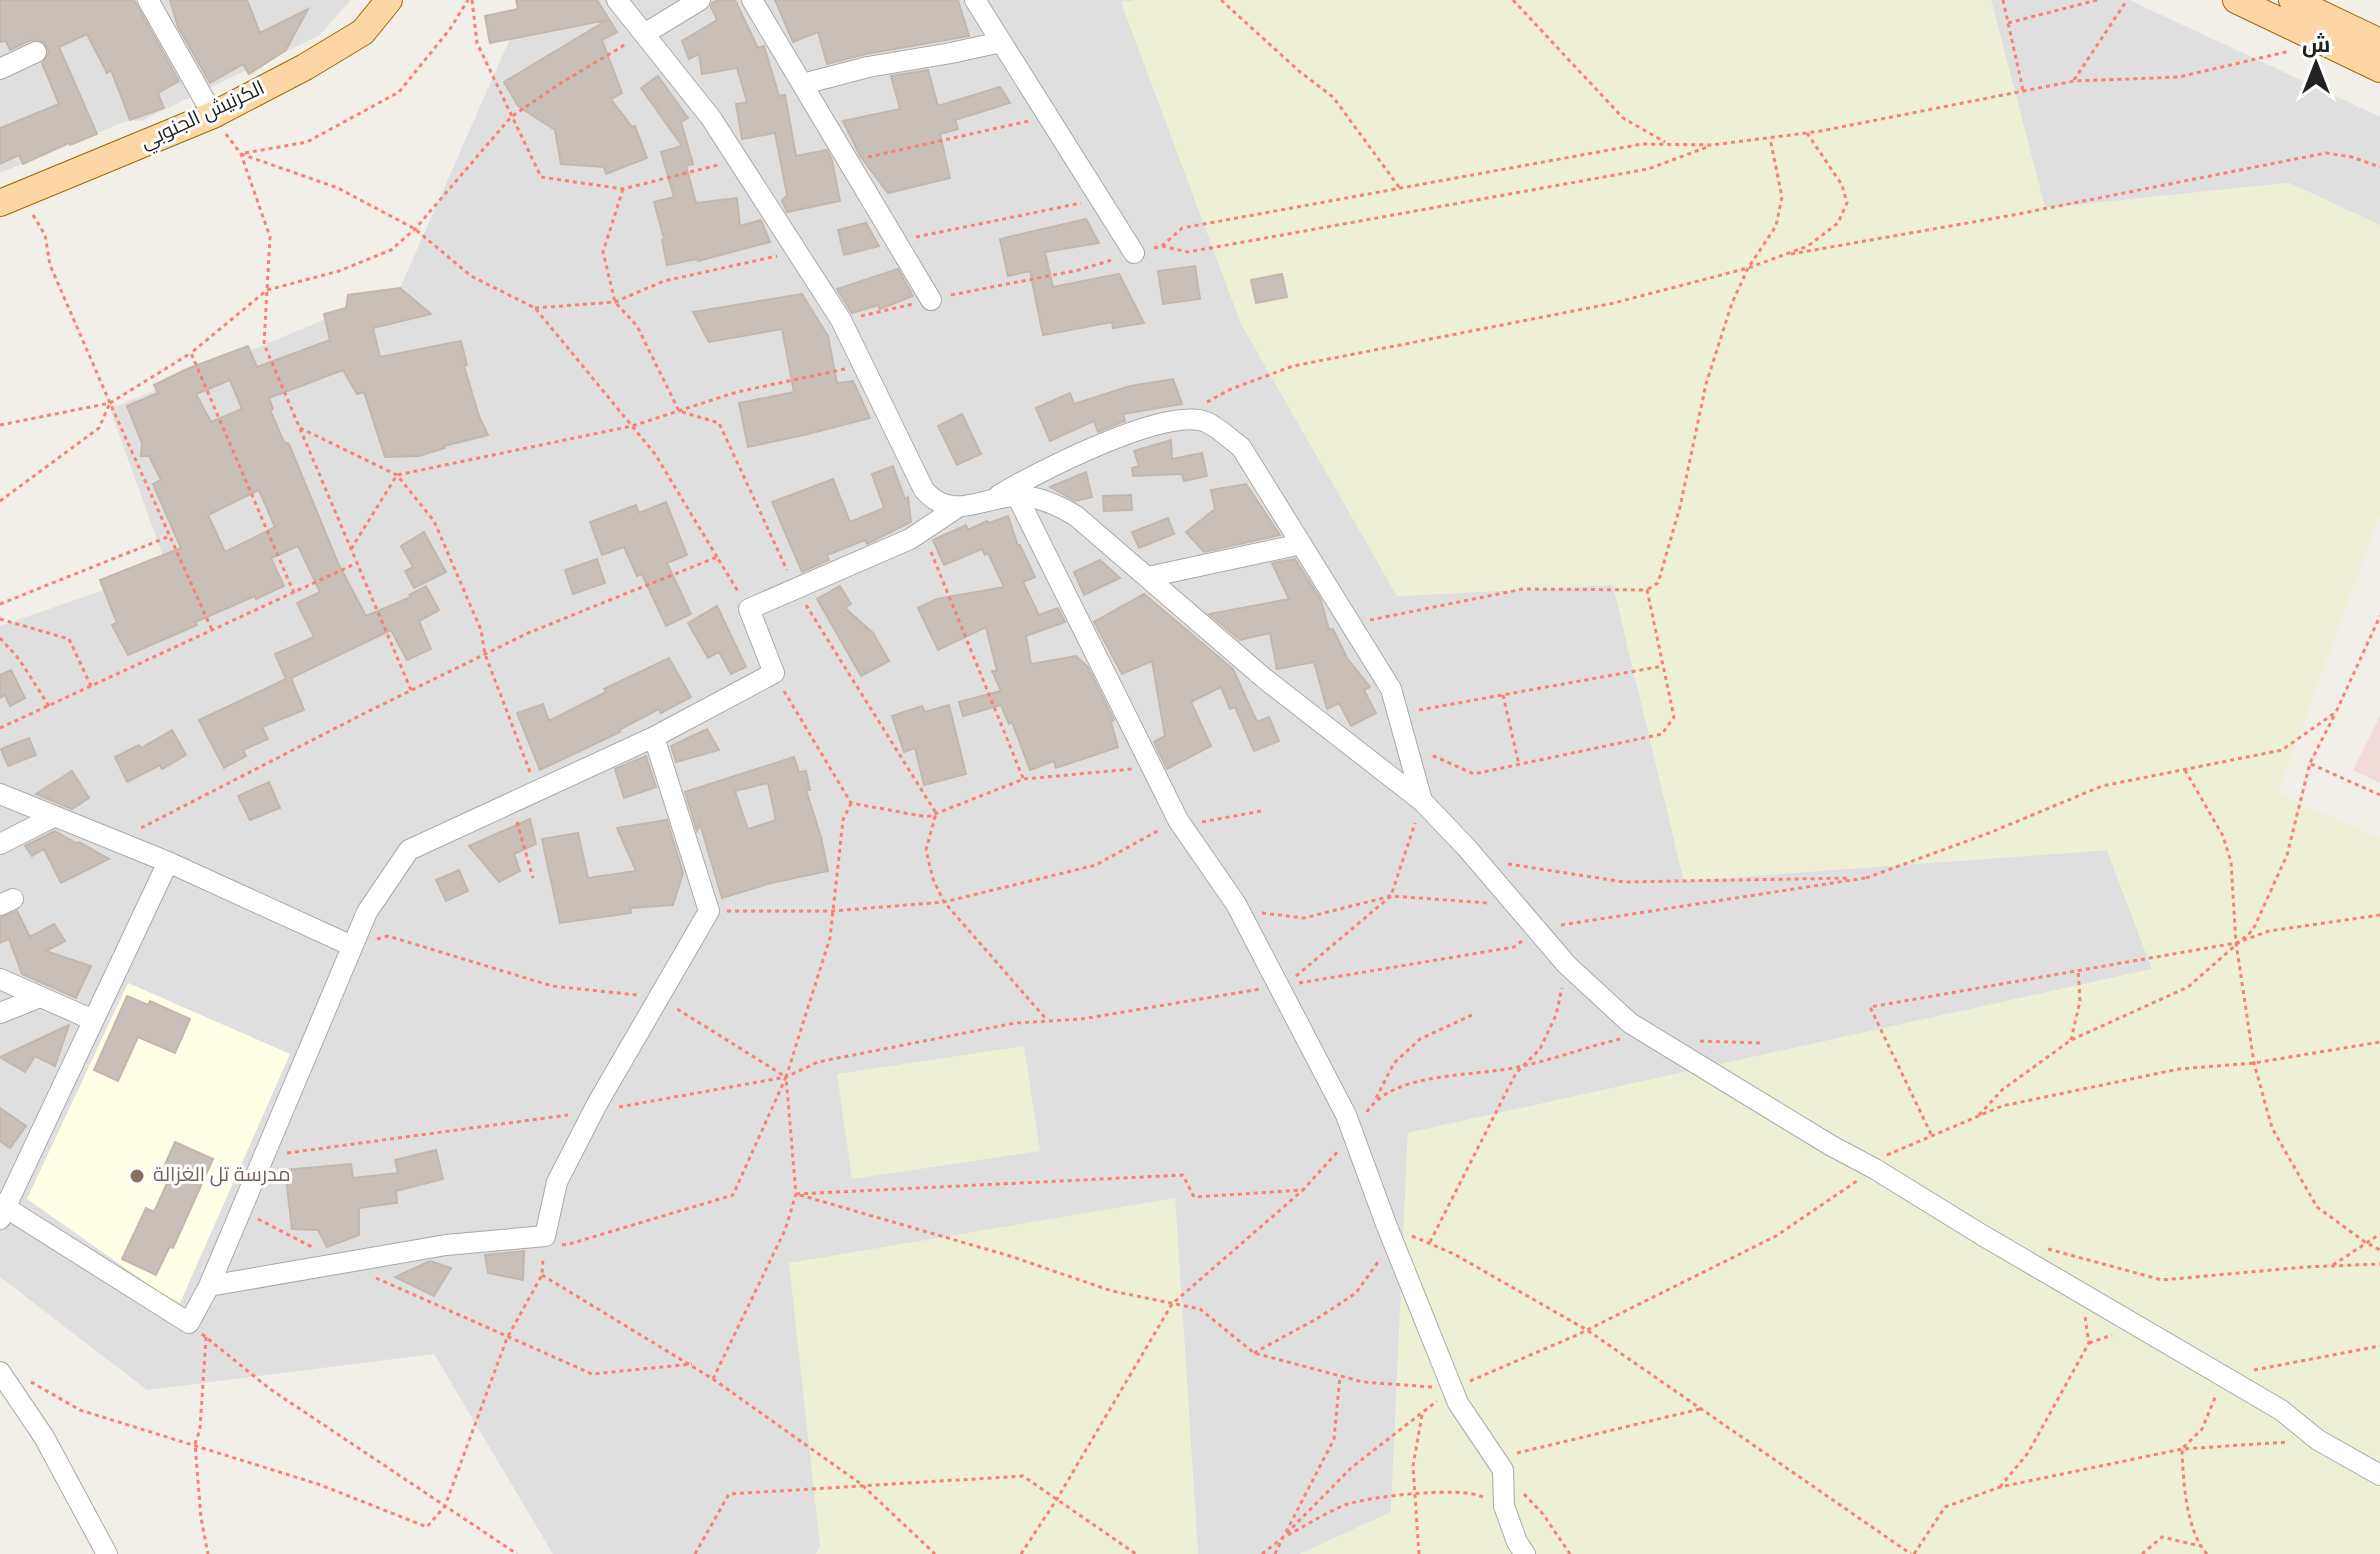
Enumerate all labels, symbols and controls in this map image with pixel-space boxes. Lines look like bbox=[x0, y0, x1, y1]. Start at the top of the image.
north arrow bbox=[2276, 24, 2356, 104]
text: ش bbox=[2302, 33, 2330, 60]
street label: الكرنيش الجنوبي bbox=[137, 76, 270, 157]
place label: مدرسة تل الغزالة bbox=[153, 1163, 291, 1189]
marker: مدرسة تل الغزالة bbox=[128, 1167, 146, 1185]

